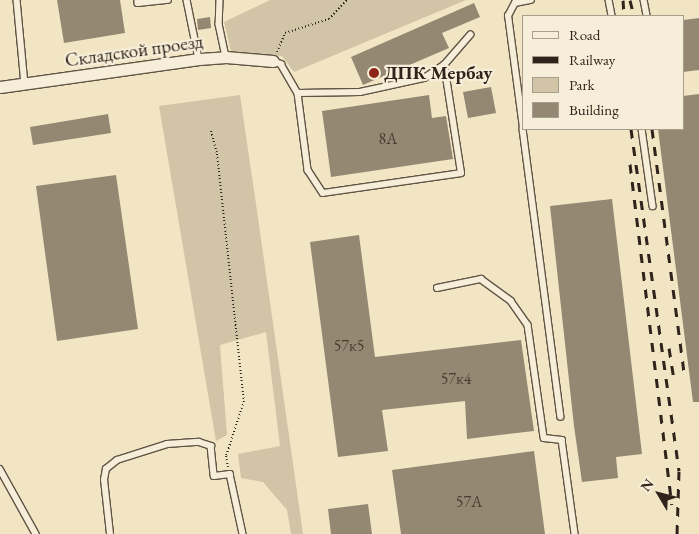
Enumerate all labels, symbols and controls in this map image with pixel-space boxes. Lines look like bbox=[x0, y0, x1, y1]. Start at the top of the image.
legend bbox=[522, 15, 684, 130]
text: Road bbox=[569, 25, 600, 44]
street label: Складской проезд bbox=[64, 30, 204, 72]
text: Railway bbox=[569, 50, 615, 69]
place label: ДПК Мербау bbox=[384, 62, 492, 84]
marker: ДПК Мербау bbox=[368, 67, 380, 79]
text: Park bbox=[569, 75, 595, 94]
text: Building bbox=[569, 100, 619, 119]
house number: 8А bbox=[379, 129, 397, 149]
house number: 57к5 bbox=[334, 336, 364, 356]
house number: 57к4 bbox=[441, 369, 471, 389]
north arrow bbox=[634, 469, 684, 519]
text: N bbox=[636, 475, 658, 495]
house number: 57А bbox=[456, 492, 482, 512]

